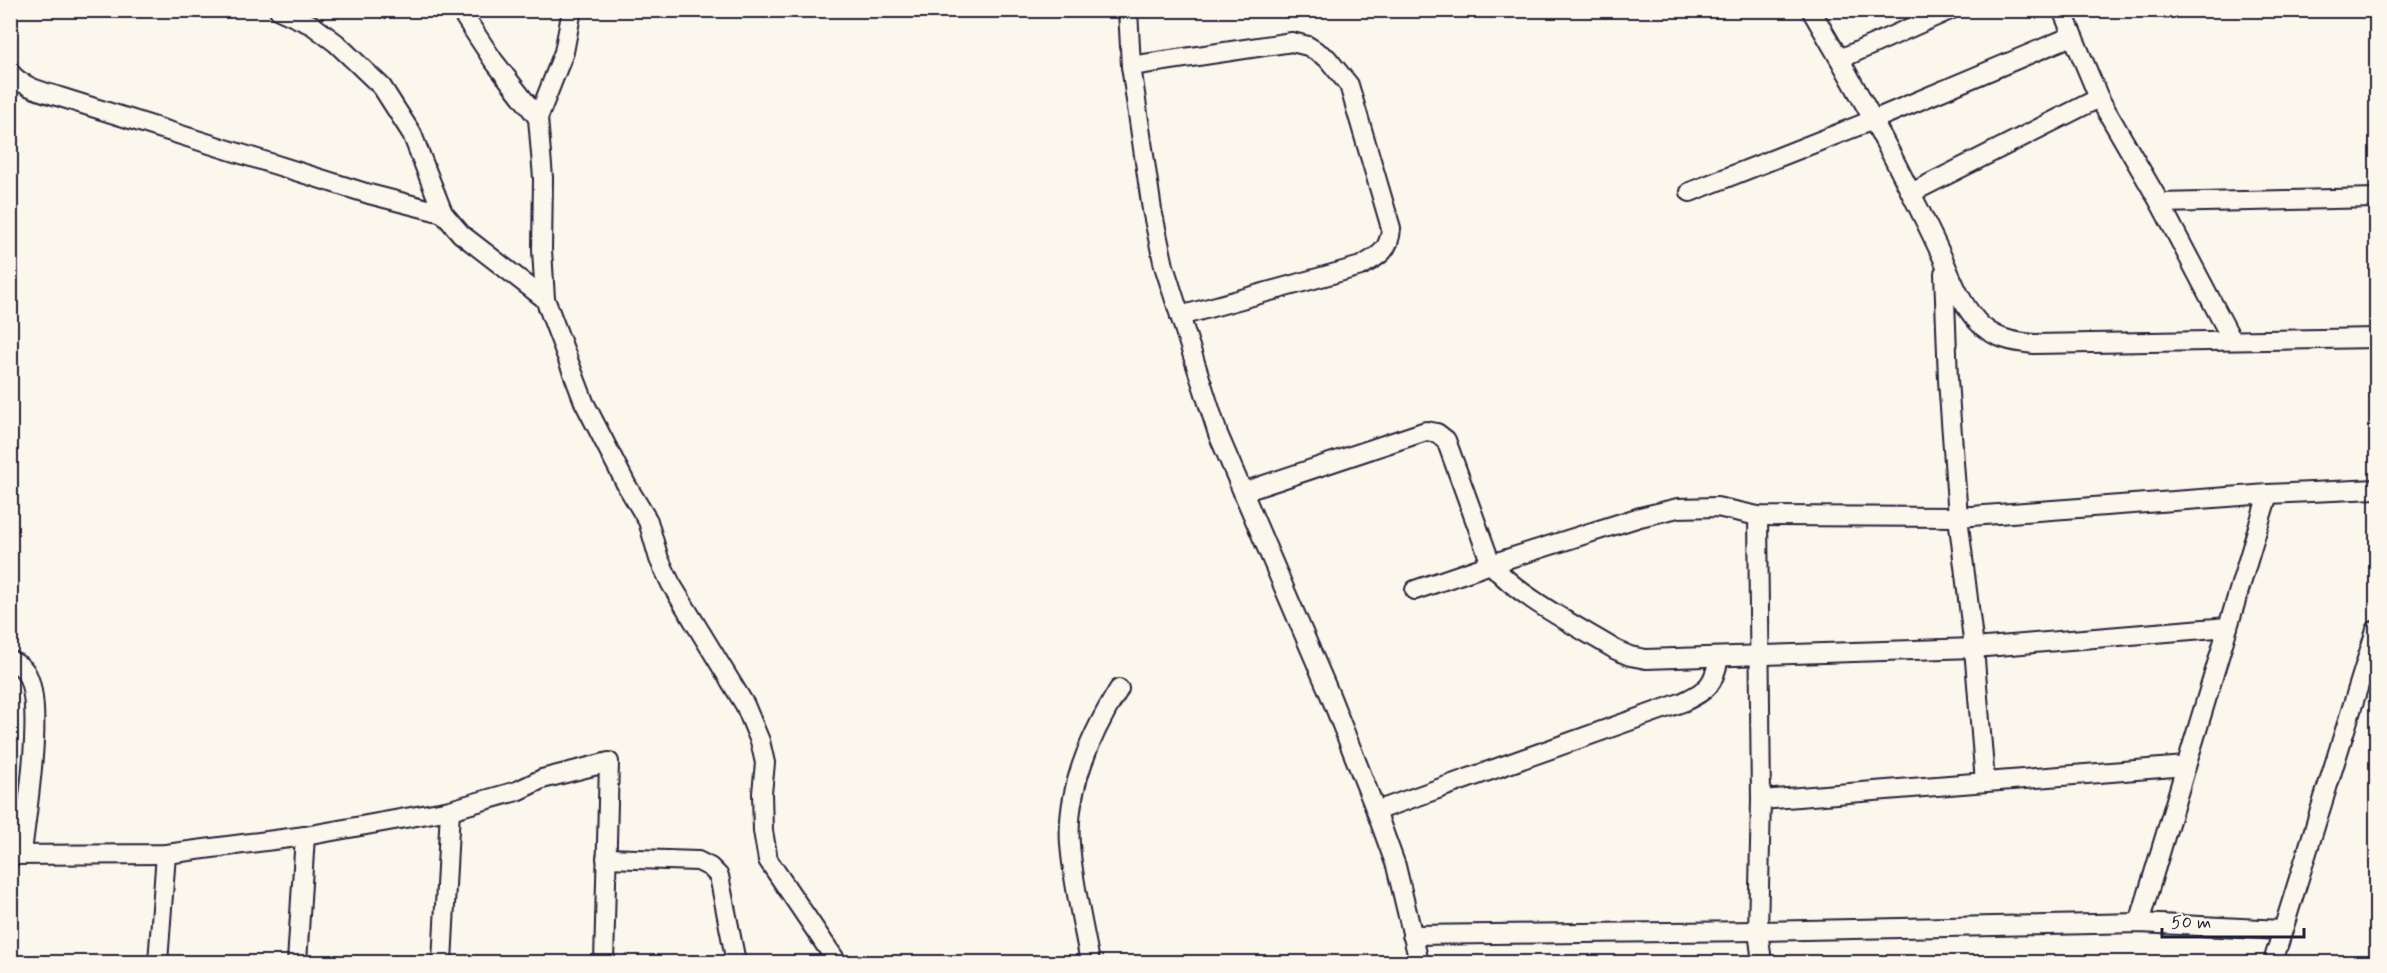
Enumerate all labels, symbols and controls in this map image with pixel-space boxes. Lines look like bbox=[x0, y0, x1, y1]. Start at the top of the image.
scale bar bbox=[2162, 901, 2304, 939]
text: 50 m bbox=[2171, 911, 2211, 935]

